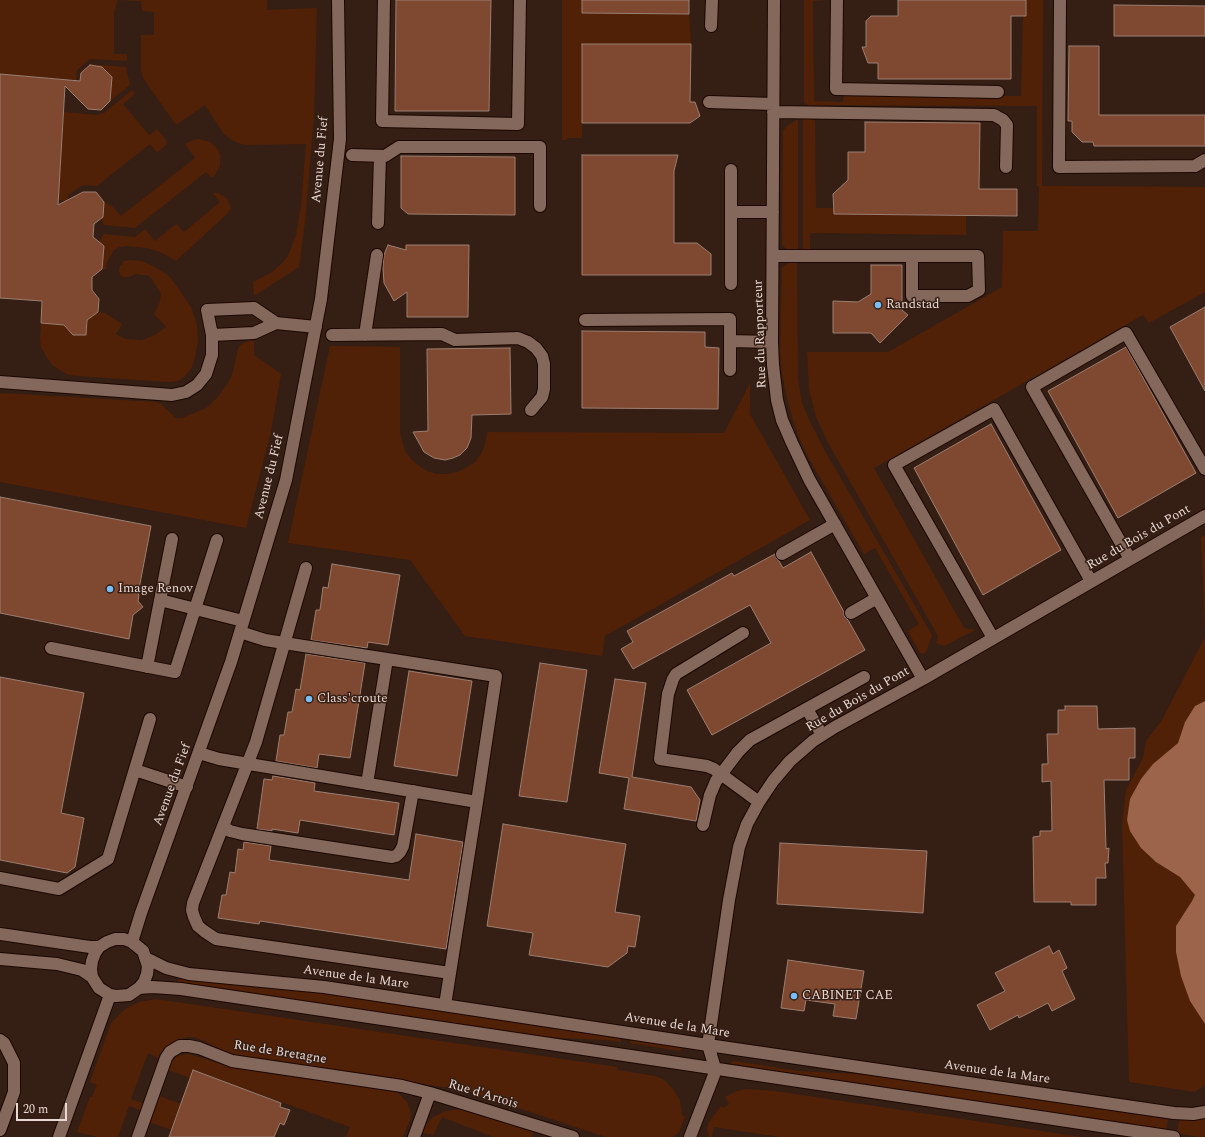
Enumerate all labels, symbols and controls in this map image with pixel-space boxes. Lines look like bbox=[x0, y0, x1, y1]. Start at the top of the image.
street label: Avenue du Fief bbox=[309, 116, 333, 204]
street label: Rue du Rapporteur bbox=[751, 279, 771, 389]
place label: Randstad bbox=[886, 297, 940, 313]
marker: Randstad bbox=[873, 300, 883, 310]
street label: Avenue du Fief bbox=[252, 433, 288, 521]
street label: Rue du Bois du Pont bbox=[1084, 502, 1194, 574]
place label: Image Renov bbox=[118, 581, 193, 597]
marker: Image Renov bbox=[105, 584, 115, 594]
street label: Rue du Bois du Pont bbox=[803, 664, 913, 736]
place label: Class'croute bbox=[317, 691, 388, 707]
marker: Class'croute bbox=[304, 694, 314, 704]
street label: Avenue du Fief bbox=[151, 742, 195, 828]
street label: Avenue de la Mare bbox=[302, 963, 410, 993]
place label: CABINET CAE bbox=[802, 988, 893, 1004]
marker: CABINET CAE bbox=[789, 991, 799, 1001]
street label: Avenue de la Mare bbox=[623, 1010, 731, 1042]
street label: Rue de Bretagne bbox=[232, 1038, 328, 1068]
street label: Avenue de la Mare bbox=[943, 1058, 1051, 1088]
street label: Rue d'Artois bbox=[446, 1077, 520, 1113]
scale bar bbox=[18, 1095, 69, 1121]
text: 20 m bbox=[23, 1100, 48, 1119]

